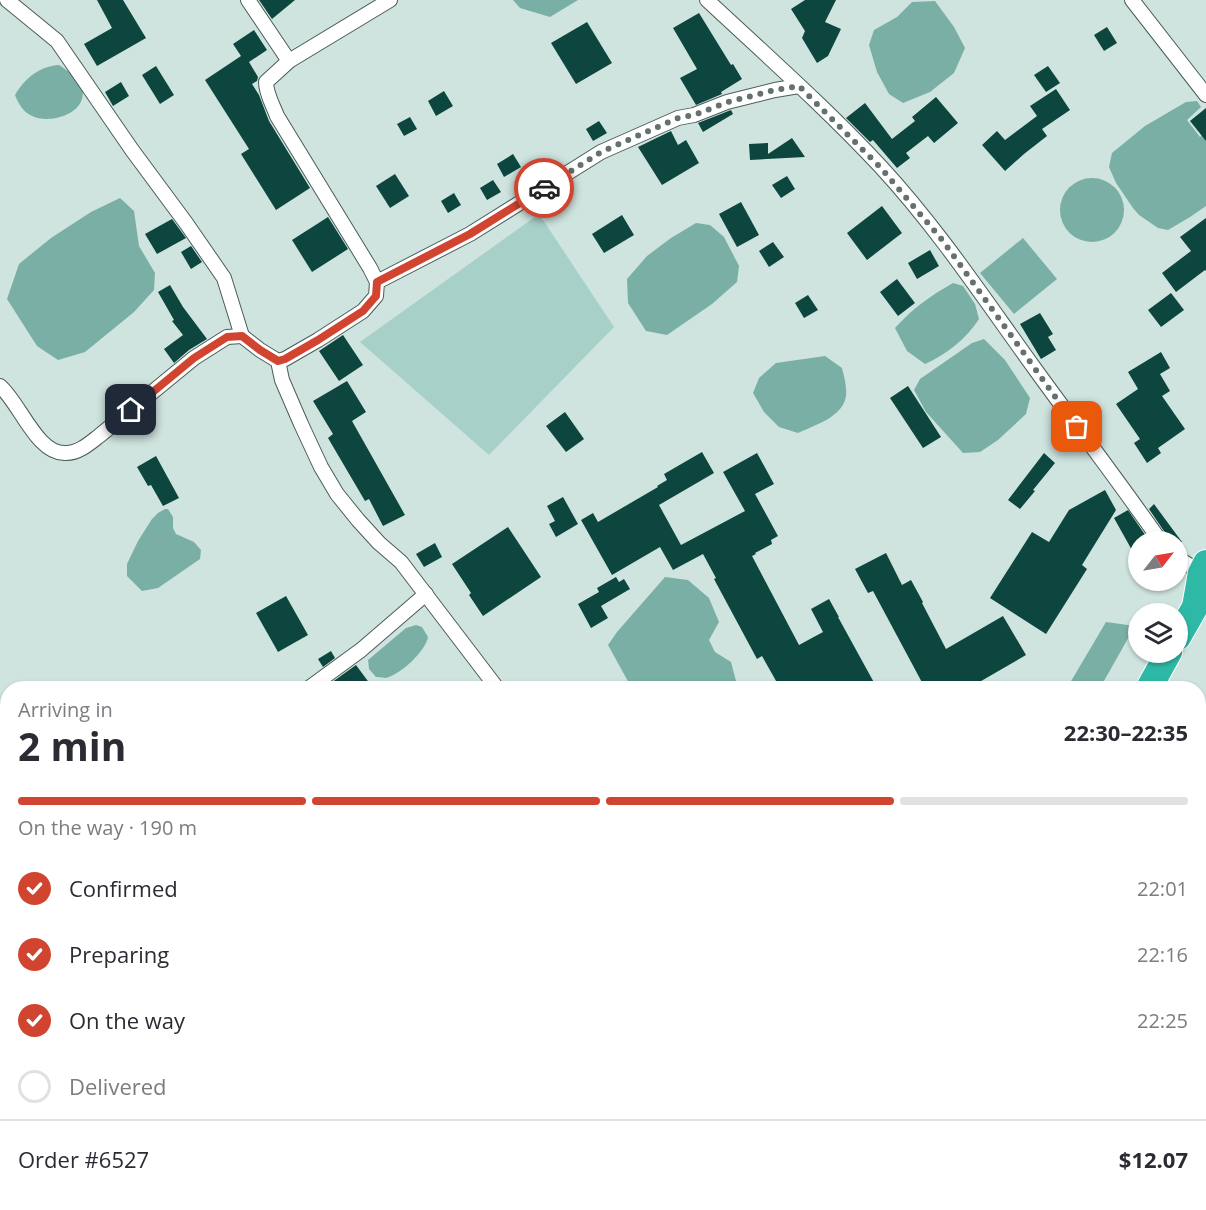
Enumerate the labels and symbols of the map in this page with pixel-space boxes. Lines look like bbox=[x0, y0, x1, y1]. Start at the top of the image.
courier bbox=[514, 158, 574, 218]
pin bbox=[105, 384, 156, 435]
pin bbox=[1051, 401, 1102, 452]
north arrow bbox=[1128, 531, 1188, 591]

